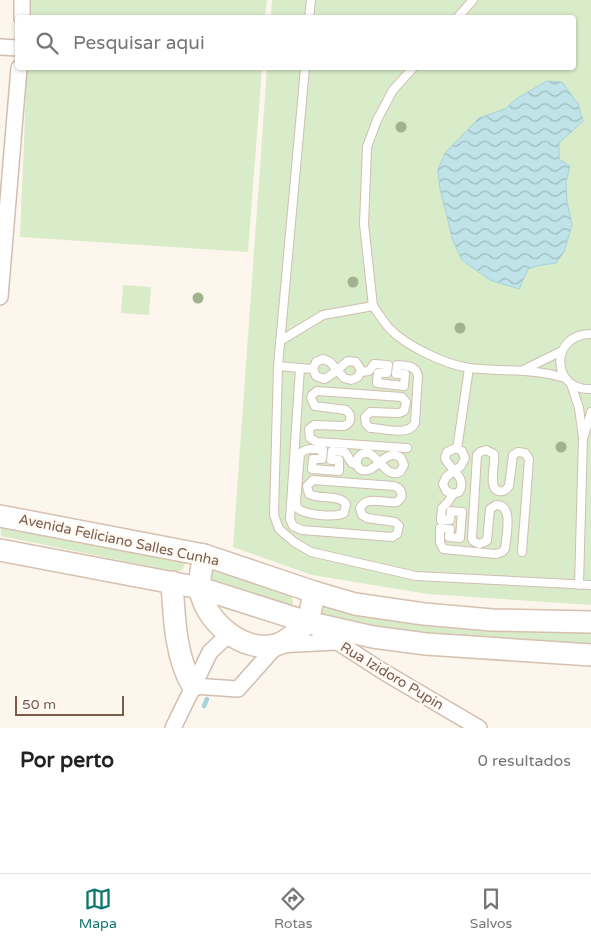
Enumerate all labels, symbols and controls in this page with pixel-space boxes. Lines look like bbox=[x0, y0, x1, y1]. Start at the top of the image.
search box bbox=[15, 15, 576, 70]
icon: search bbox=[33, 29, 61, 57]
text: Pesquisar aqui bbox=[73, 32, 205, 54]
street label: Avenida Feliciano Salles Cunha bbox=[17, 510, 221, 570]
street label: Rua Izidoro Pupin bbox=[337, 638, 447, 714]
scale bar bbox=[15, 693, 124, 716]
text: 50 m bbox=[22, 696, 56, 713]
text: Por perto bbox=[20, 748, 114, 773]
text: 0 resultados bbox=[478, 751, 571, 771]
tab: Mapa bbox=[79, 885, 117, 932]
tab: Rotas bbox=[274, 885, 312, 932]
tab: Salvos bbox=[470, 885, 512, 932]

